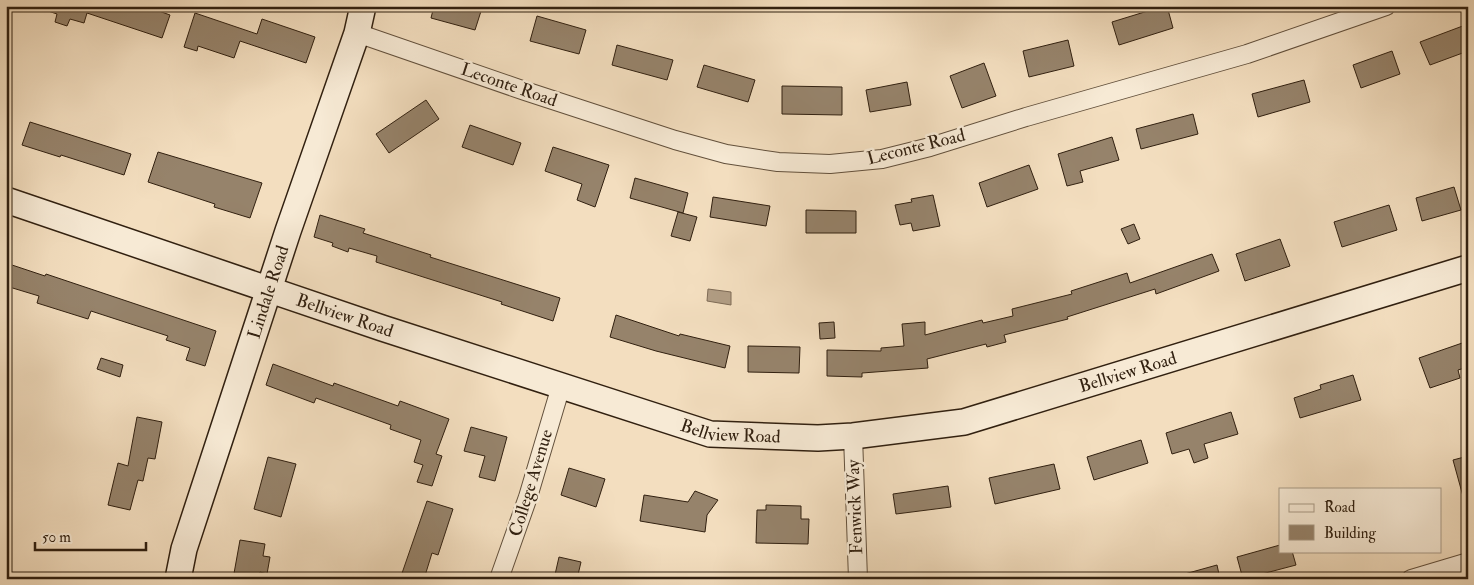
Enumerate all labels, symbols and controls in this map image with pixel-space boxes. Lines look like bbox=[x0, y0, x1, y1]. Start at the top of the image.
street label: Leconte Road bbox=[458, 58, 560, 112]
street label: Leconte Road bbox=[865, 124, 968, 170]
street label: Lindale Road bbox=[242, 242, 294, 342]
street label: Bellview Road bbox=[293, 288, 396, 342]
street label: Bellview Road bbox=[1076, 346, 1179, 398]
street label: Bellview Road bbox=[678, 414, 781, 448]
street label: College Avenue bbox=[504, 426, 558, 539]
street label: Fenwick Way bbox=[842, 458, 868, 555]
legend bbox=[1279, 488, 1442, 552]
text: Road bbox=[1324, 498, 1356, 517]
scale bar bbox=[35, 520, 146, 552]
text: Building bbox=[1324, 524, 1376, 543]
text: 50 m bbox=[42, 528, 71, 547]

